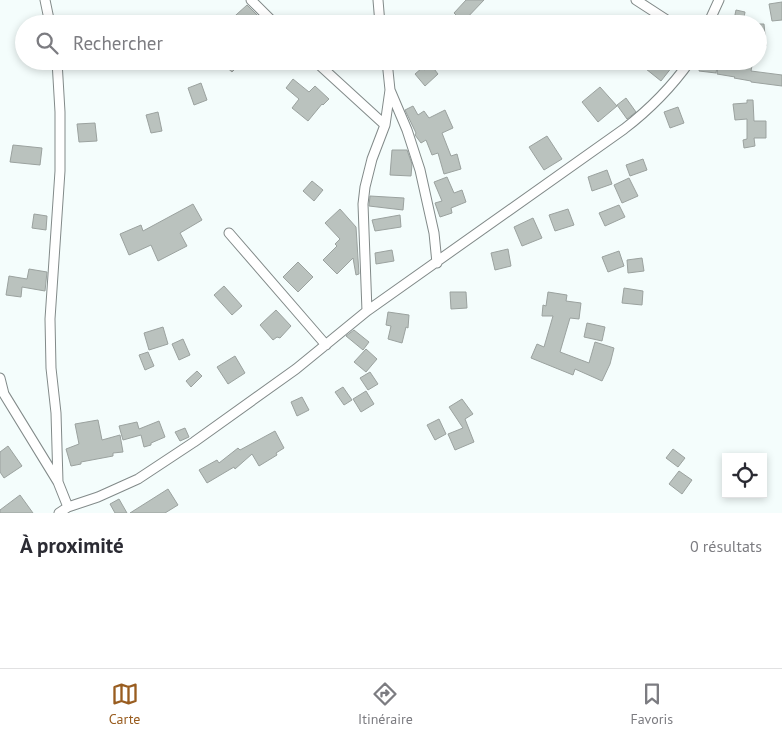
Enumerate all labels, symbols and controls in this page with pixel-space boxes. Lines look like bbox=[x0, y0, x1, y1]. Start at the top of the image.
search box bbox=[15, 15, 767, 70]
icon: search bbox=[33, 29, 61, 57]
text: Rechercher bbox=[73, 31, 163, 55]
map controls bbox=[722, 453, 767, 498]
button: locate bbox=[722, 453, 767, 498]
text: À proximité bbox=[20, 532, 124, 559]
text: 0 résultats bbox=[690, 536, 762, 556]
tab: Carte bbox=[109, 680, 140, 728]
tab: Itinéraire bbox=[358, 680, 413, 728]
tab: Favoris bbox=[630, 680, 673, 728]

